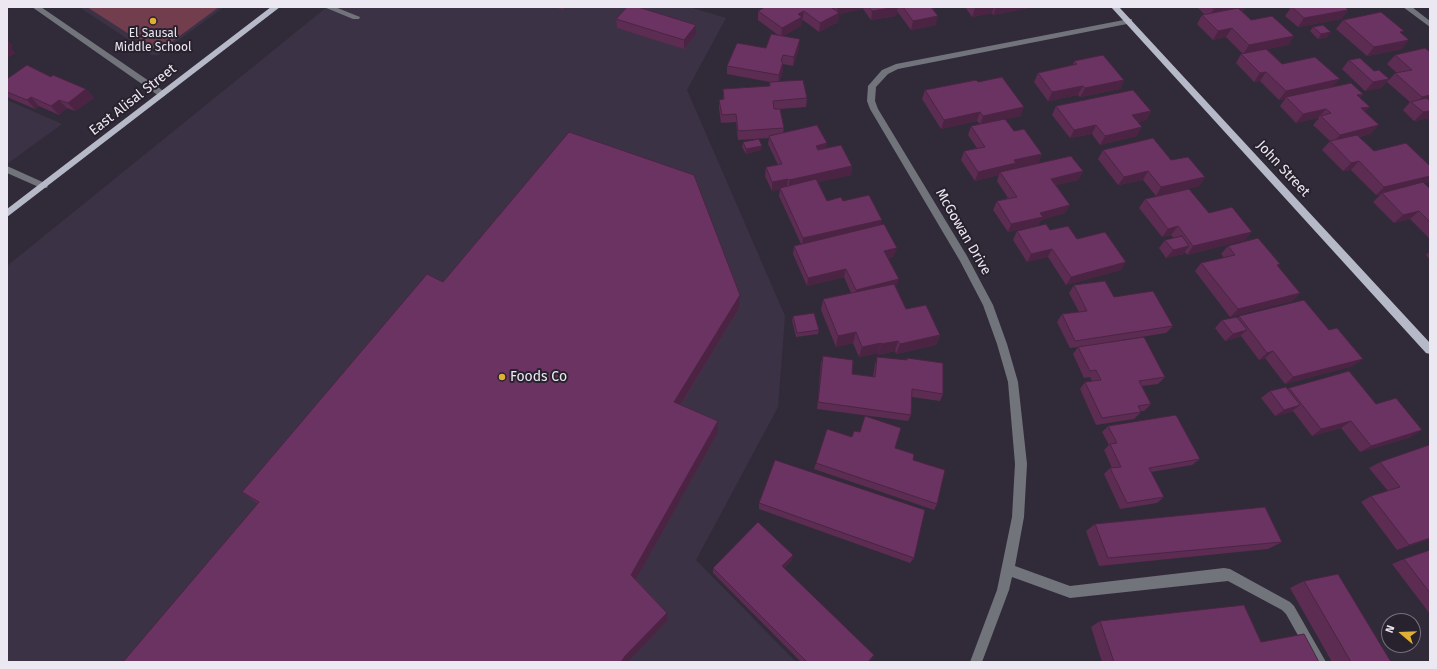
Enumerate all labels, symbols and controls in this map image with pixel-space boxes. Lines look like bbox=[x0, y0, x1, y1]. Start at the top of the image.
marker: El Sausal Middle School bbox=[148, 16, 158, 26]
place label: El Sausal Middle School bbox=[114, 27, 192, 55]
street label: East Alisal Street bbox=[86, 61, 180, 139]
street label: John Street bbox=[1253, 137, 1313, 201]
street label: McGowan Drive bbox=[932, 186, 994, 278]
place label: Foods Co bbox=[510, 369, 567, 385]
marker: Foods Co bbox=[497, 372, 507, 382]
north arrow bbox=[1381, 613, 1421, 653]
text: N bbox=[1383, 624, 1397, 635]

